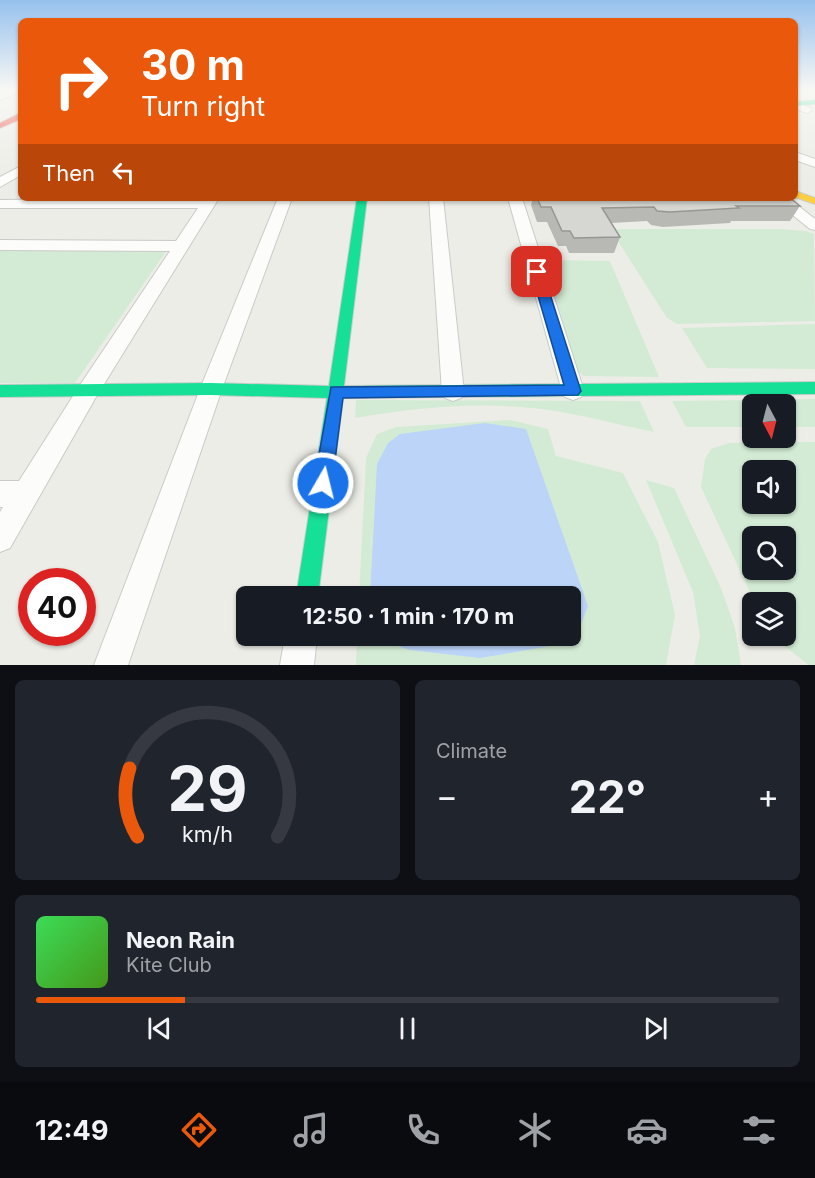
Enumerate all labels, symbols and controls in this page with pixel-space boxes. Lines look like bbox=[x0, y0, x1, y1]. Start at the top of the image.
text: 30 m bbox=[141, 39, 245, 90]
icon: right bbox=[42, 42, 120, 120]
text: Turn right bbox=[141, 90, 265, 123]
icon: left bbox=[107, 156, 140, 189]
text: Then bbox=[42, 160, 95, 186]
pin bbox=[511, 246, 562, 297]
icon: arrive bbox=[520, 255, 553, 288]
north arrow bbox=[742, 394, 796, 448]
map controls bbox=[742, 394, 796, 646]
position arrow bbox=[291, 451, 355, 515]
button: sound bbox=[742, 460, 796, 514]
button: search bbox=[742, 526, 796, 580]
speed limit sign: 40 bbox=[18, 568, 96, 646]
button: layers bbox=[742, 592, 796, 646]
text: 12:50 · 1 min · 170 m bbox=[303, 603, 514, 629]
text: Climate bbox=[436, 739, 507, 763]
text: 29 bbox=[168, 751, 247, 826]
text: 22° bbox=[569, 769, 646, 824]
text: − bbox=[436, 776, 458, 816]
text: + bbox=[757, 776, 779, 816]
text: km/h bbox=[182, 821, 233, 847]
text: Neon Rain bbox=[126, 927, 235, 953]
text: Kite Club bbox=[126, 953, 212, 977]
icon: previous bbox=[143, 1012, 176, 1045]
icon: pause bbox=[391, 1012, 424, 1045]
icon: next bbox=[639, 1012, 672, 1045]
icon: directions bbox=[178, 1109, 220, 1151]
icon: music bbox=[290, 1109, 332, 1151]
icon: phone bbox=[402, 1109, 444, 1151]
icon: climate bbox=[514, 1109, 556, 1151]
icon: car bbox=[626, 1109, 668, 1151]
icon: filters bbox=[738, 1109, 780, 1151]
text: 12:49 bbox=[35, 1114, 108, 1147]

